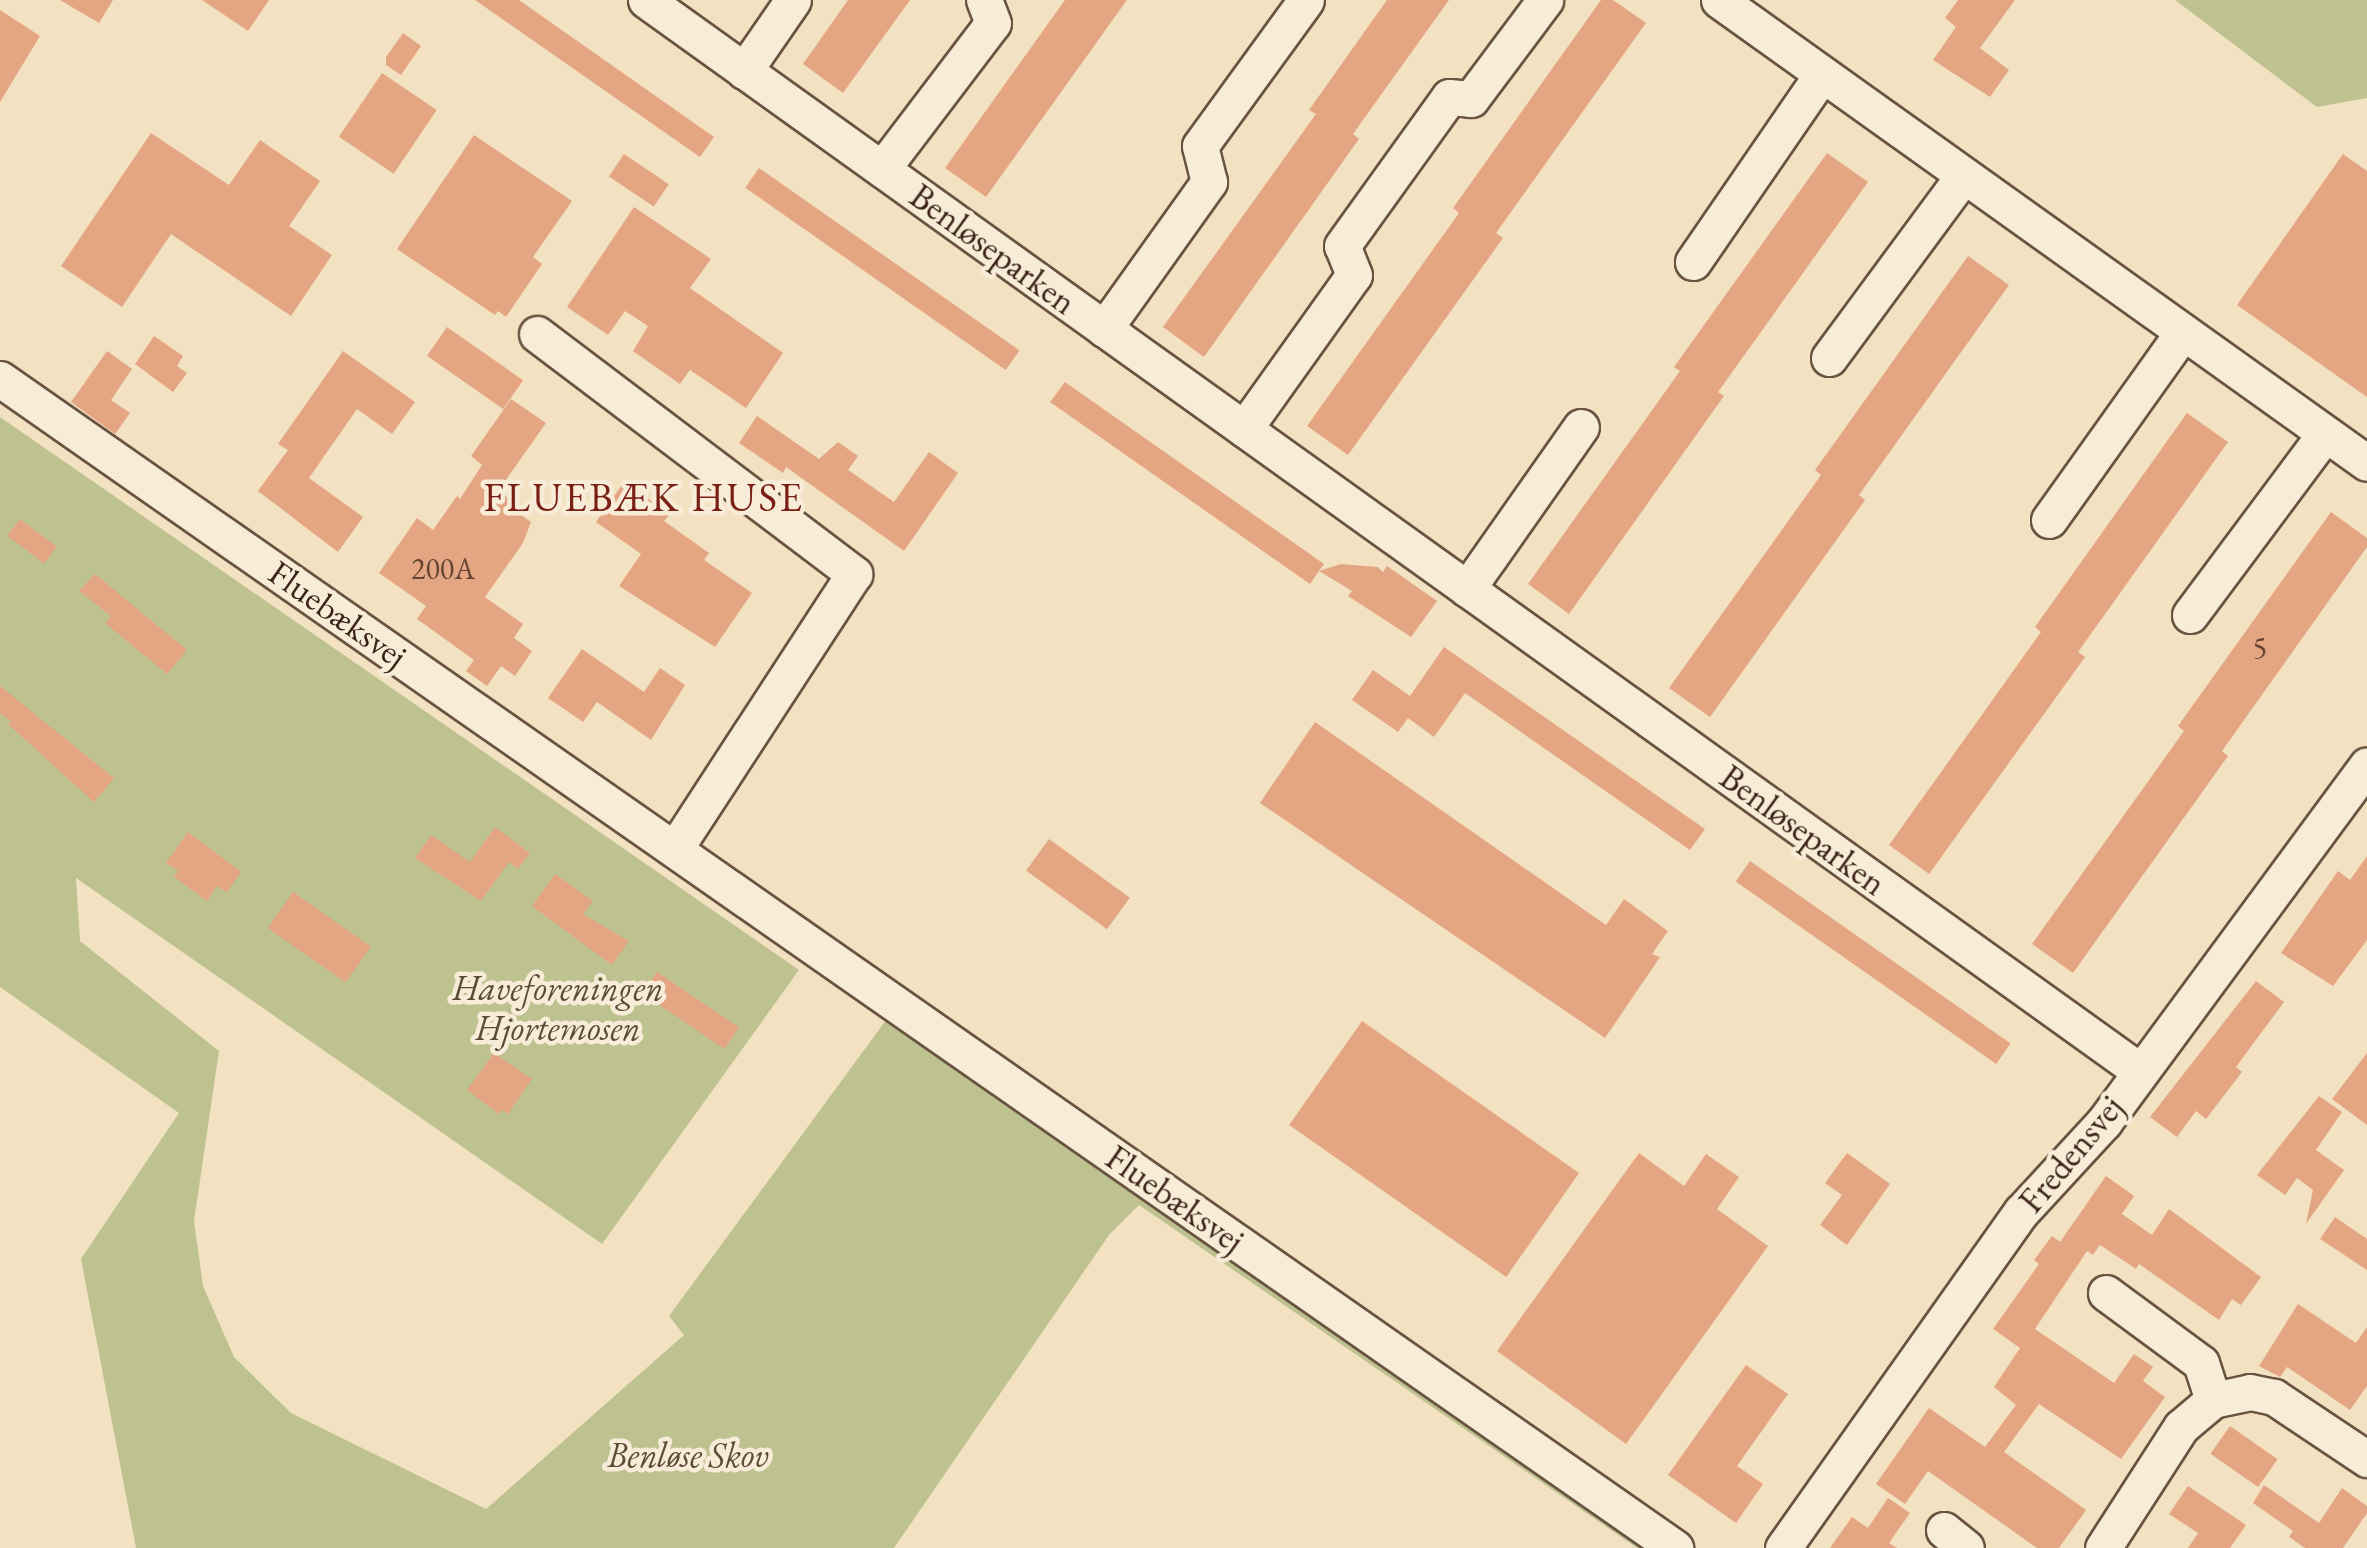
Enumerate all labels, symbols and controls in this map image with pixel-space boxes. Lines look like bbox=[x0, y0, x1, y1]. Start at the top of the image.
street label: Benløseparken bbox=[902, 175, 1084, 323]
district label: FLUEBÆK HUSE bbox=[483, 473, 805, 521]
street label: Fluebæksvej bbox=[261, 551, 415, 677]
house number: 200A bbox=[411, 551, 475, 587]
house number: 5 bbox=[2253, 630, 2267, 666]
street label: Benløseparken bbox=[1712, 756, 1894, 904]
park label: Haveforeningen Hjortemosen bbox=[452, 967, 664, 1049]
street label: Fredensvej bbox=[2010, 1087, 2132, 1221]
street label: Fluebæksvej bbox=[1098, 1136, 1252, 1262]
park label: Benløse Skov bbox=[607, 1434, 769, 1476]

